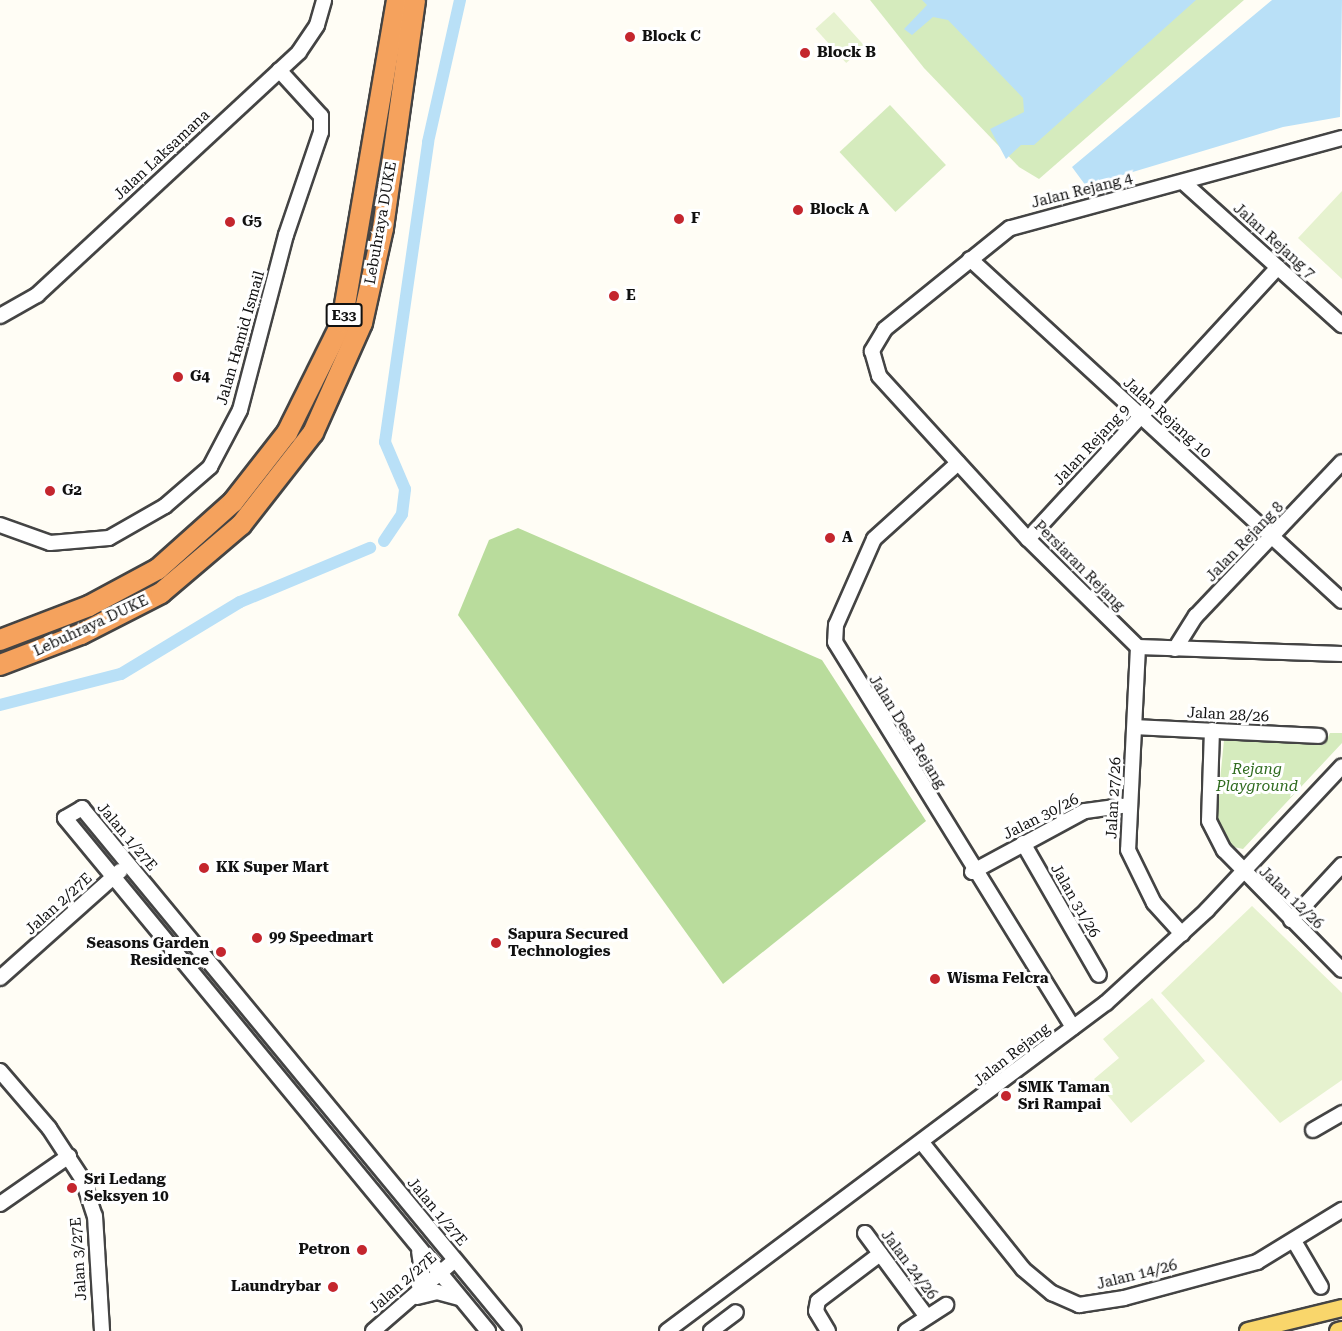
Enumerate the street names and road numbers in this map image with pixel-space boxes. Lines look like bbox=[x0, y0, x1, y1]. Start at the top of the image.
street label: Jalan Laksamana bbox=[110, 106, 214, 204]
street label: Lebuhraya DUKE bbox=[361, 160, 401, 286]
street label: Jalan Rejang 4 bbox=[1029, 170, 1135, 212]
street label: Jalan Rejang 7 bbox=[1229, 200, 1319, 282]
street label: Jalan Hamid Ismail bbox=[213, 269, 269, 407]
road number: E33 bbox=[324, 304, 364, 326]
street label: Jalan Rejang 10 bbox=[1119, 374, 1215, 462]
street label: Jalan Rejang 9 bbox=[1050, 401, 1134, 489]
street label: Jalan Rejang 8 bbox=[1202, 498, 1288, 586]
street label: Persiaran Rejang bbox=[1030, 517, 1128, 615]
street label: Lebuhraya DUKE bbox=[31, 592, 151, 660]
street label: Jalan Desa Rejang bbox=[865, 672, 949, 792]
street label: Jalan 28/26 bbox=[1186, 704, 1270, 726]
street label: Jalan 27/26 bbox=[1103, 756, 1125, 840]
street label: Jalan 30/26 bbox=[1000, 790, 1082, 844]
street label: Jalan 1/27E bbox=[93, 799, 161, 875]
street label: Jalan 31/26 bbox=[1047, 861, 1103, 941]
street label: Jalan 12/26 bbox=[1255, 863, 1327, 933]
street label: Jalan 2/27E bbox=[22, 869, 96, 939]
street label: Jalan Rejang bbox=[970, 1020, 1054, 1090]
street label: Jalan 1/27E bbox=[403, 1174, 471, 1250]
street label: Jalan 3/27E bbox=[67, 1217, 91, 1301]
street label: Jalan 24/26 bbox=[877, 1227, 941, 1303]
street label: Jalan 2/27E bbox=[366, 1249, 440, 1317]
street label: Jalan 14/26 bbox=[1095, 1256, 1179, 1294]

